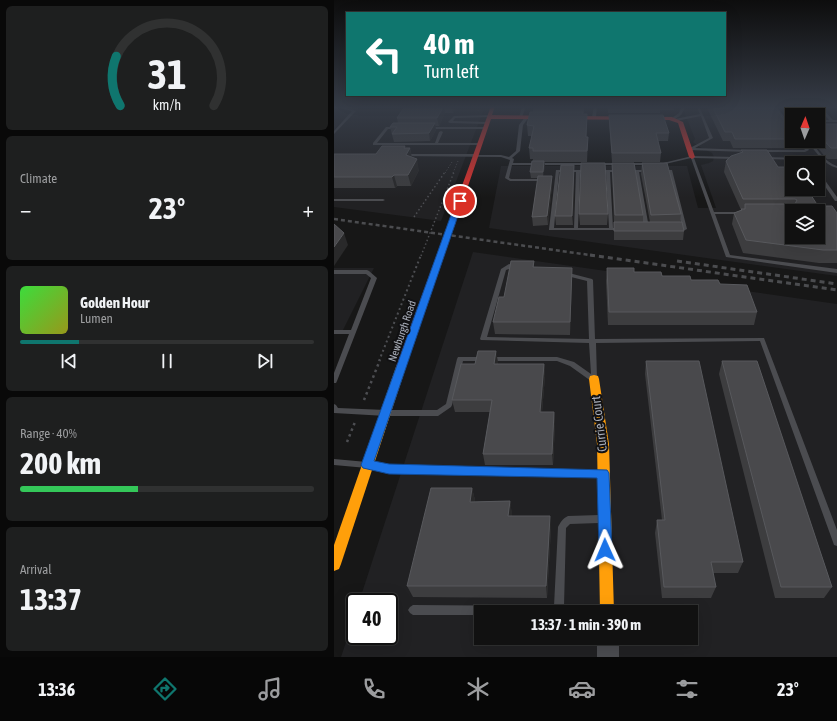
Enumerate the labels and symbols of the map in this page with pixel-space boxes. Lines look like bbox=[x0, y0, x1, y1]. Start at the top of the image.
north arrow bbox=[785, 108, 825, 148]
pin bbox=[443, 184, 477, 218]
street label: Newburgh Road bbox=[386, 299, 418, 363]
street label: Currie Court bbox=[588, 395, 610, 453]
position arrow bbox=[584, 529, 626, 571]
speed limit sign: 40 bbox=[346, 593, 398, 645]

